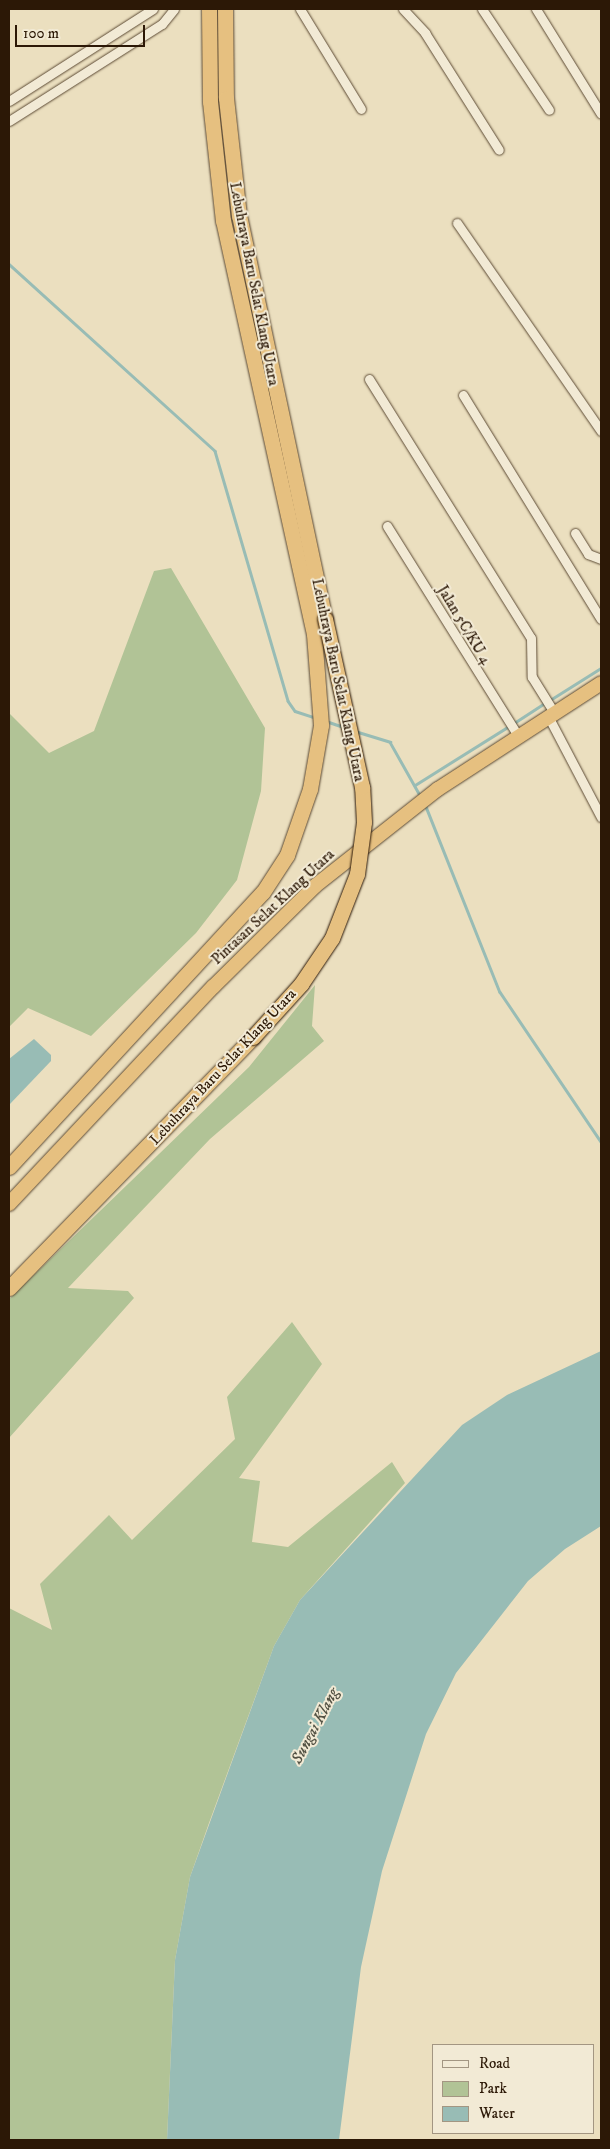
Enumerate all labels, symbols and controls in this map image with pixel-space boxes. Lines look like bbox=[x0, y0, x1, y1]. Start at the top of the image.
scale bar bbox=[18, 15, 148, 47]
text: 100 m bbox=[23, 24, 59, 43]
street label: Lebuhraya Baru Selat Klang Utara bbox=[225, 181, 283, 387]
street label: Lebuhraya Baru Selat Klang Utara bbox=[308, 577, 368, 783]
street label: Jalan 5C/KU 4 bbox=[433, 582, 495, 668]
street label: Pintasan Selat Klang Utara bbox=[208, 845, 338, 969]
street label: Lebuhraya Baru Selat Klang Utara bbox=[146, 985, 300, 1149]
water label: Sungai Klang bbox=[287, 1685, 343, 1767]
legend bbox=[432, 2044, 595, 2134]
text: Road bbox=[479, 2054, 510, 2073]
text: Park bbox=[479, 2079, 507, 2098]
text: Water bbox=[479, 2104, 515, 2123]

